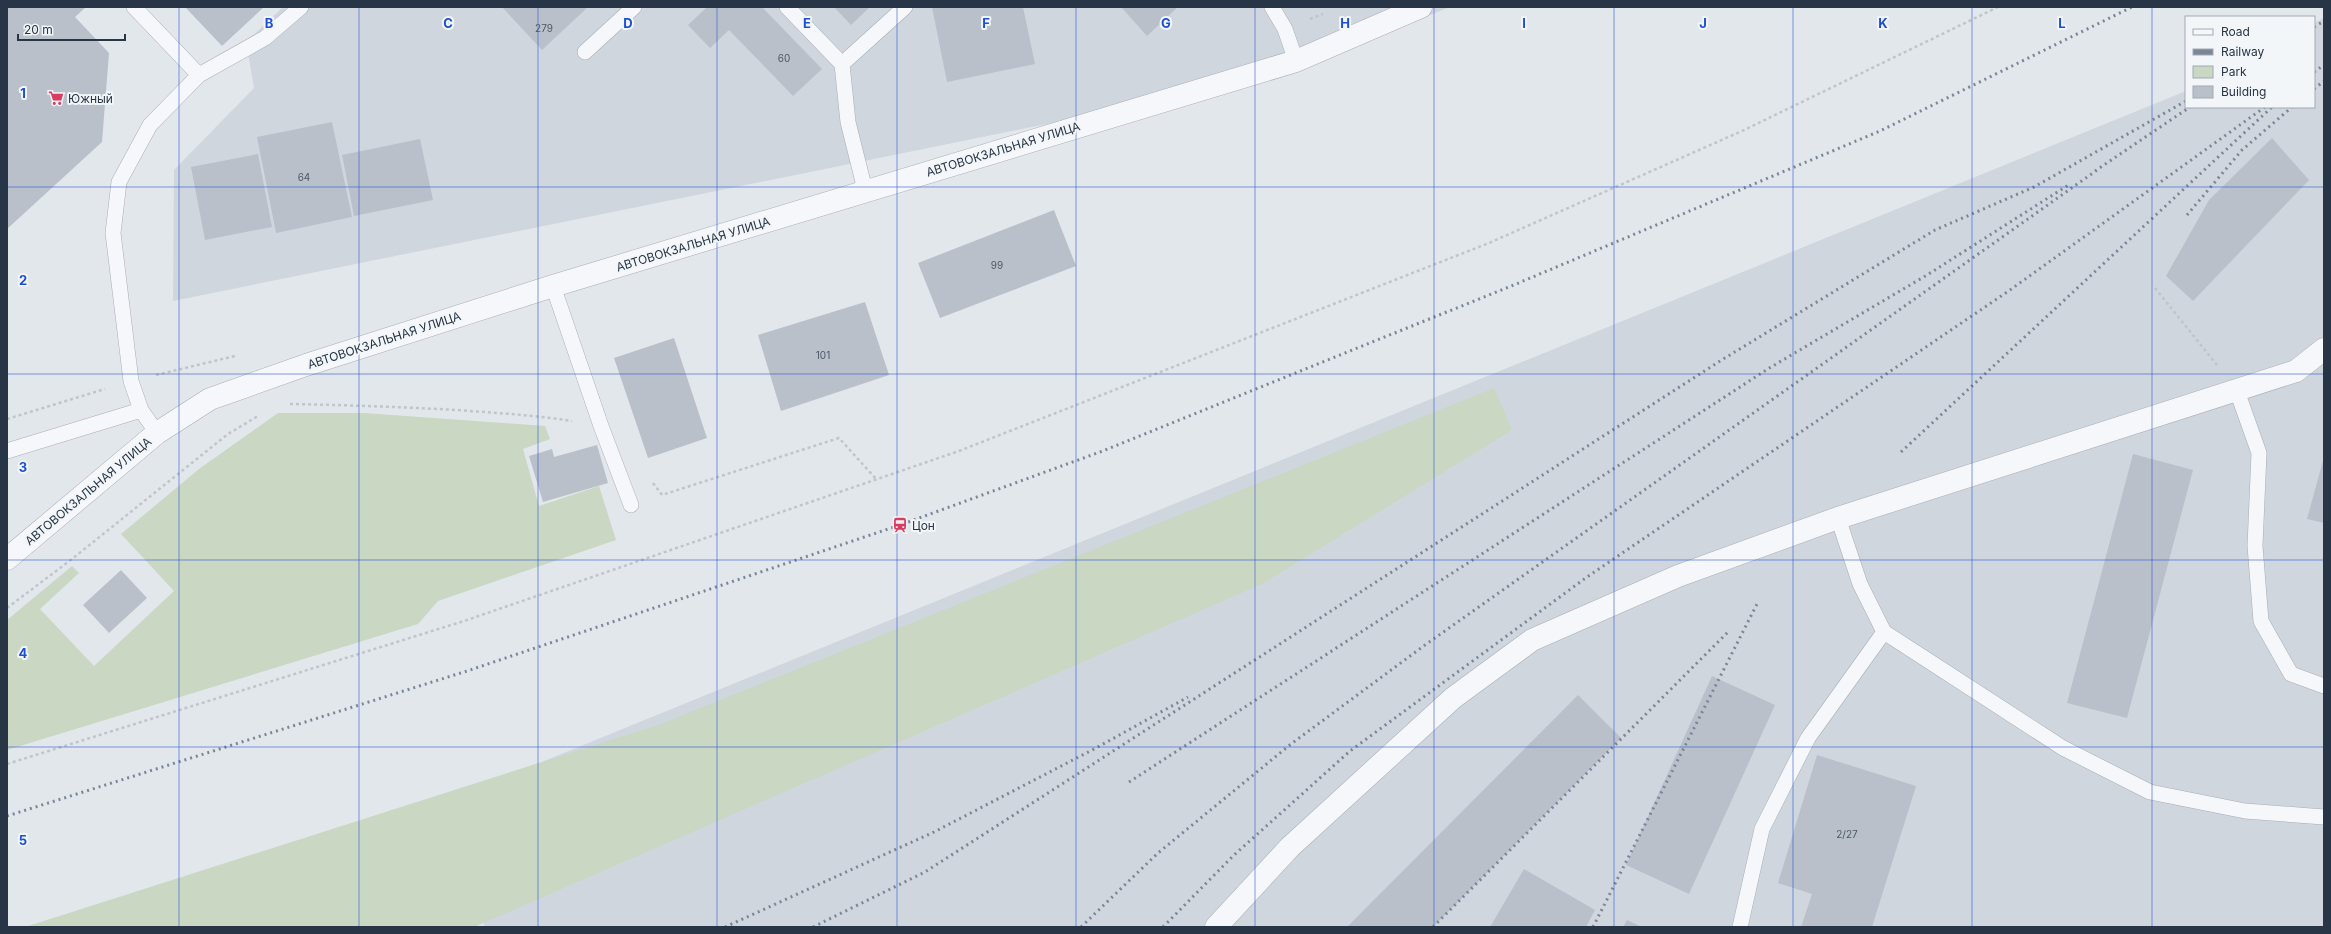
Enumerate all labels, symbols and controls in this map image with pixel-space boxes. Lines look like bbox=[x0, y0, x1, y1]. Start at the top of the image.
text: B bbox=[265, 15, 274, 31]
text: C bbox=[443, 15, 453, 31]
text: D bbox=[623, 15, 633, 31]
text: E bbox=[803, 15, 811, 31]
text: F bbox=[982, 15, 990, 31]
text: G bbox=[1161, 15, 1171, 31]
text: H bbox=[1340, 15, 1350, 31]
text: I bbox=[1522, 15, 1526, 31]
text: J bbox=[1699, 15, 1707, 31]
text: K bbox=[1878, 15, 1888, 31]
text: L bbox=[2058, 15, 2066, 31]
scale bar bbox=[18, 16, 125, 42]
legend bbox=[2185, 16, 2315, 108]
text: 20 m bbox=[24, 22, 53, 37]
house number: 279 bbox=[535, 22, 553, 34]
text: Road bbox=[2221, 24, 2250, 39]
text: Railway bbox=[2221, 44, 2265, 59]
house number: 60 bbox=[778, 52, 790, 64]
text: Park bbox=[2221, 64, 2247, 79]
text: Building bbox=[2221, 84, 2266, 99]
text: 1 bbox=[20, 85, 26, 101]
supermarket icon: Южный bbox=[47, 89, 65, 107]
place label: Южный bbox=[68, 91, 113, 106]
street label: АВТОВОКЗАЛЬНАЯ УЛИЦА bbox=[924, 118, 1082, 180]
house number: 64 bbox=[298, 171, 310, 183]
street label: АВТОВОКЗАЛЬНАЯ УЛИЦА bbox=[614, 213, 772, 275]
house number: 99 bbox=[991, 259, 1003, 271]
text: 2 bbox=[19, 272, 27, 288]
street label: АВТОВОКЗАЛЬНАЯ УЛИЦА bbox=[305, 308, 463, 372]
house number: 101 bbox=[816, 349, 830, 361]
street label: АВТОВОКЗАЛЬНАЯ УЛИЦА bbox=[22, 434, 154, 548]
text: 3 bbox=[19, 459, 27, 475]
station icon: Цон bbox=[891, 516, 909, 534]
place label: Цон bbox=[912, 518, 935, 533]
text: 4 bbox=[19, 645, 28, 661]
house number: 2/27 bbox=[1836, 828, 1858, 840]
text: 5 bbox=[19, 832, 27, 848]

